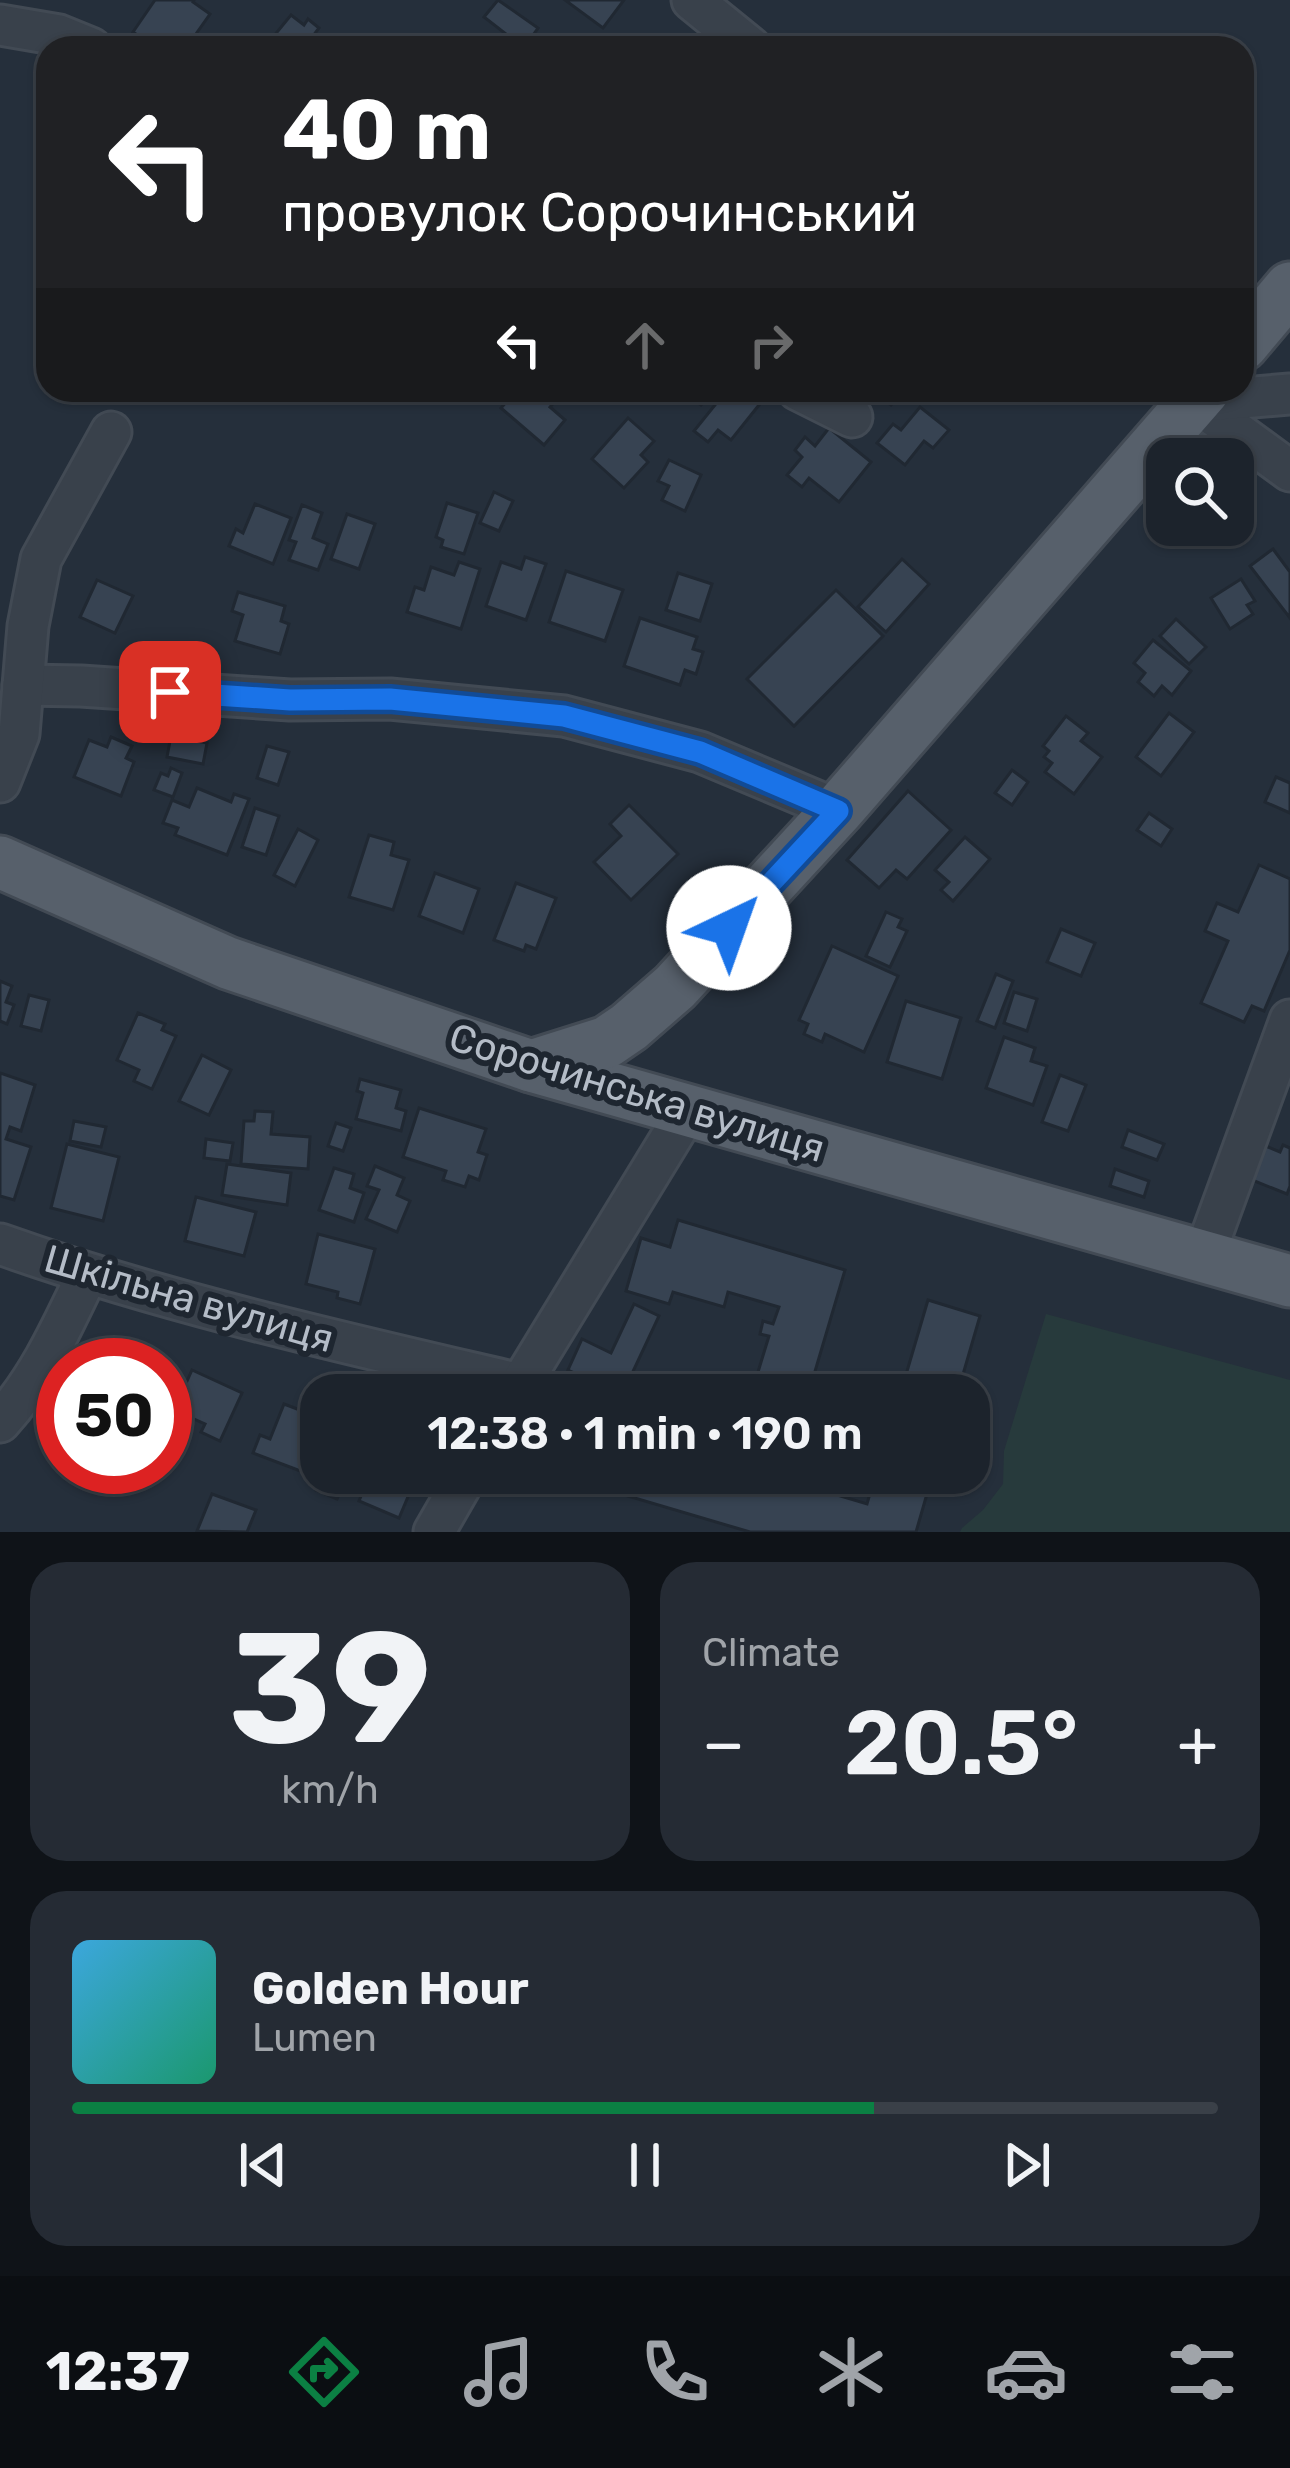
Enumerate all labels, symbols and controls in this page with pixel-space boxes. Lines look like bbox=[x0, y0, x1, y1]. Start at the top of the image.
text: 40 m bbox=[282, 80, 491, 180]
icon: left bbox=[84, 84, 240, 240]
text: провулок Сорочинський bbox=[282, 181, 917, 245]
icon: left bbox=[486, 312, 552, 378]
icon: ahead bbox=[612, 312, 678, 378]
icon: right bbox=[738, 312, 804, 378]
map controls bbox=[1146, 438, 1254, 546]
button: search bbox=[1146, 438, 1254, 546]
pin bbox=[119, 641, 221, 743]
icon: arrive bbox=[137, 659, 203, 725]
position arrow bbox=[666, 865, 792, 991]
street label: Сорочинська вулиця bbox=[444, 1014, 830, 1172]
street label: Шкільна вулиця bbox=[39, 1236, 339, 1362]
speed limit sign: 50 bbox=[36, 1338, 192, 1494]
text: 12:38 · 1 min · 190 m bbox=[427, 1407, 863, 1460]
text: 39 bbox=[229, 1596, 431, 1781]
text: Climate bbox=[702, 1630, 840, 1676]
text: 20.5° bbox=[844, 1690, 1078, 1797]
text: − bbox=[702, 1704, 745, 1783]
text: + bbox=[1177, 1704, 1218, 1783]
text: km/h bbox=[281, 1767, 379, 1813]
text: Golden Hour bbox=[252, 1962, 529, 2015]
text: Lumen bbox=[252, 2015, 377, 2061]
icon: previous bbox=[230, 2132, 296, 2198]
icon: pause bbox=[612, 2132, 678, 2198]
icon: next bbox=[994, 2132, 1060, 2198]
icon: directions bbox=[282, 2330, 366, 2414]
icon: music bbox=[457, 2330, 541, 2414]
icon: phone bbox=[633, 2330, 717, 2414]
icon: climate bbox=[809, 2330, 893, 2414]
icon: car bbox=[984, 2330, 1068, 2414]
icon: filters bbox=[1160, 2330, 1244, 2414]
text: 12:37 bbox=[46, 2340, 190, 2404]

